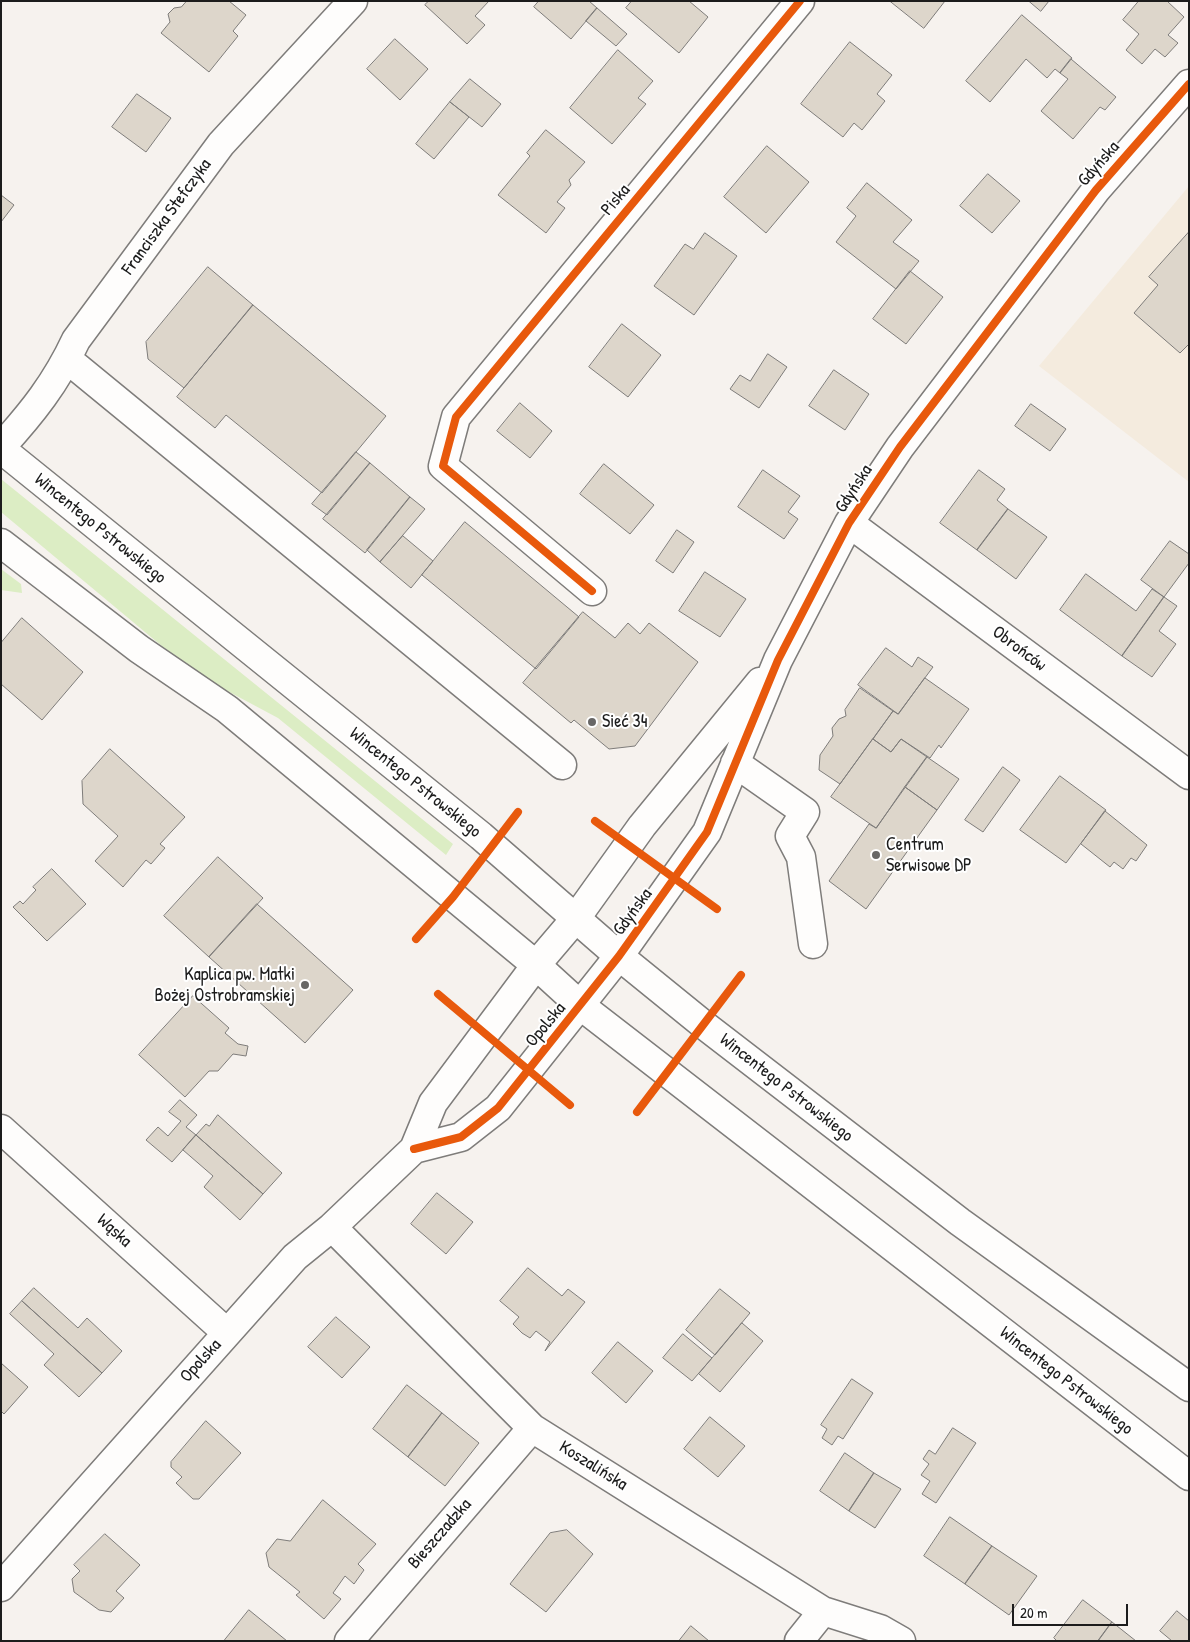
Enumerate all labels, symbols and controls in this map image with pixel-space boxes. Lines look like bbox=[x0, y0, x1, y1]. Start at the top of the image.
street label: Gdyńska bbox=[1074, 137, 1124, 191]
street label: Franciszka Stefczyka bbox=[118, 155, 216, 279]
street label: Piska bbox=[597, 180, 635, 220]
street label: Gdyńska bbox=[831, 461, 877, 517]
street label: Wincentego Pstrowskiego bbox=[30, 469, 170, 589]
street label: Obrońców bbox=[988, 622, 1050, 676]
place label: Sieć 34 bbox=[602, 711, 647, 733]
marker: Sieć 34 bbox=[586, 716, 598, 728]
street label: Wincentego Pstrowskiego bbox=[345, 723, 485, 843]
place label: Centrum Serwisowe DP bbox=[886, 834, 972, 876]
marker: Centrum Serwisowe DP bbox=[870, 849, 882, 861]
street label: Gdyńska bbox=[609, 884, 657, 940]
place label: Kaplica pw. Matki Bożej Ostrobramskiej bbox=[155, 964, 295, 1006]
marker: Kaplica pw. Matki Bożej Ostrobramskiej bbox=[299, 979, 311, 991]
street label: Opolska bbox=[521, 998, 571, 1052]
street label: Wincentego Pstrowskiego bbox=[715, 1029, 857, 1147]
street label: Wąska bbox=[92, 1210, 136, 1252]
street label: Wincentego Pstrowskiego bbox=[995, 1322, 1137, 1440]
street label: Opolska bbox=[176, 1335, 226, 1387]
street label: Koszalińska bbox=[555, 1437, 631, 1495]
street label: Bieszczadzka bbox=[404, 1494, 476, 1574]
scale bar bbox=[1015, 1594, 1131, 1626]
text: 20 m bbox=[1020, 1602, 1047, 1623]

